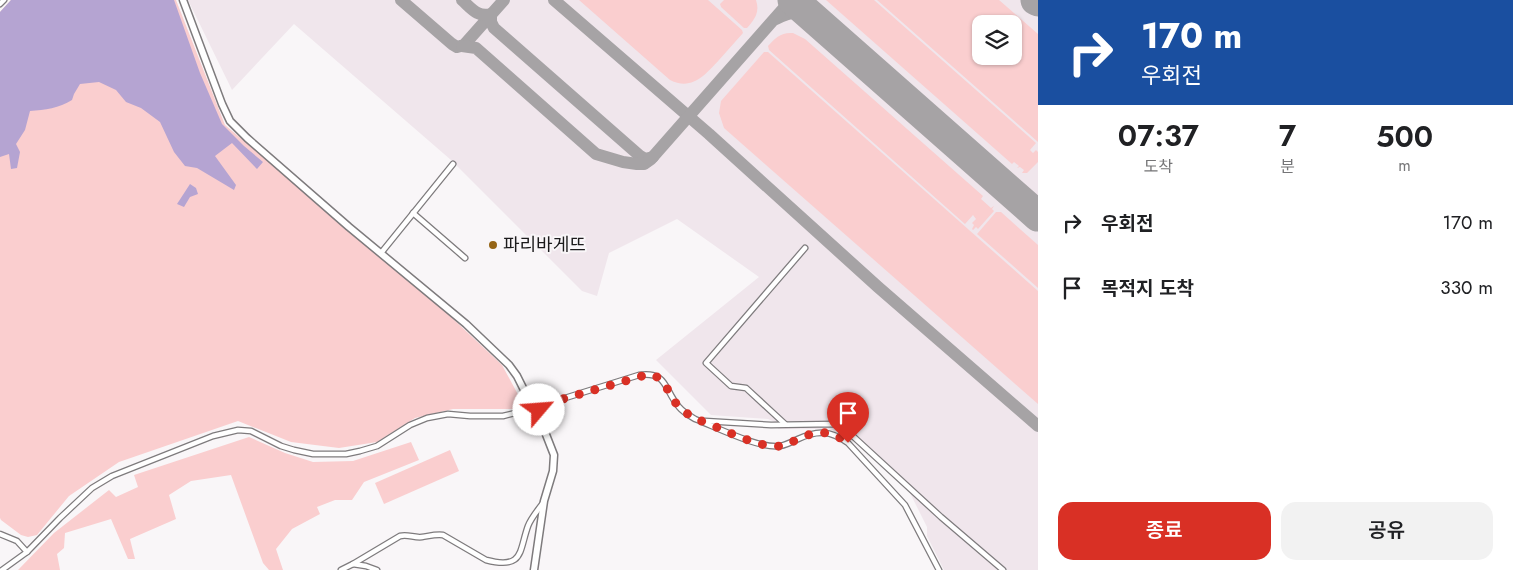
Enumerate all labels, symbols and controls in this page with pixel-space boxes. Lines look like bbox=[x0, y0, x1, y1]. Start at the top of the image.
text: 170 m bbox=[1141, 11, 1242, 61]
map controls bbox=[972, 15, 1022, 65]
button: layers bbox=[972, 15, 1022, 65]
icon: right bbox=[1058, 20, 1123, 85]
text: 우회전 bbox=[1141, 59, 1202, 91]
text: 07:37 bbox=[1118, 114, 1199, 157]
text: 7 bbox=[1279, 114, 1296, 157]
text: 500 bbox=[1376, 115, 1433, 158]
text: m bbox=[1398, 154, 1411, 177]
text: 도착 bbox=[1144, 155, 1173, 178]
text: 분 bbox=[1280, 155, 1295, 178]
icon: right bbox=[1058, 209, 1086, 237]
text: 170 m bbox=[1443, 209, 1493, 236]
text: 우회전 bbox=[1101, 210, 1153, 237]
place label: 파리바게뜨 bbox=[503, 232, 586, 258]
marker: 파리바게뜨 bbox=[487, 239, 499, 251]
icon: arrive bbox=[1058, 274, 1086, 302]
text: 330 m bbox=[1440, 274, 1493, 301]
text: 목적지 도착 bbox=[1101, 275, 1194, 302]
position arrow bbox=[512, 383, 564, 435]
pin bbox=[827, 392, 869, 443]
icon: arrive bbox=[834, 399, 862, 427]
button: 종료 bbox=[1058, 502, 1271, 560]
button: 공유 bbox=[1281, 502, 1493, 560]

